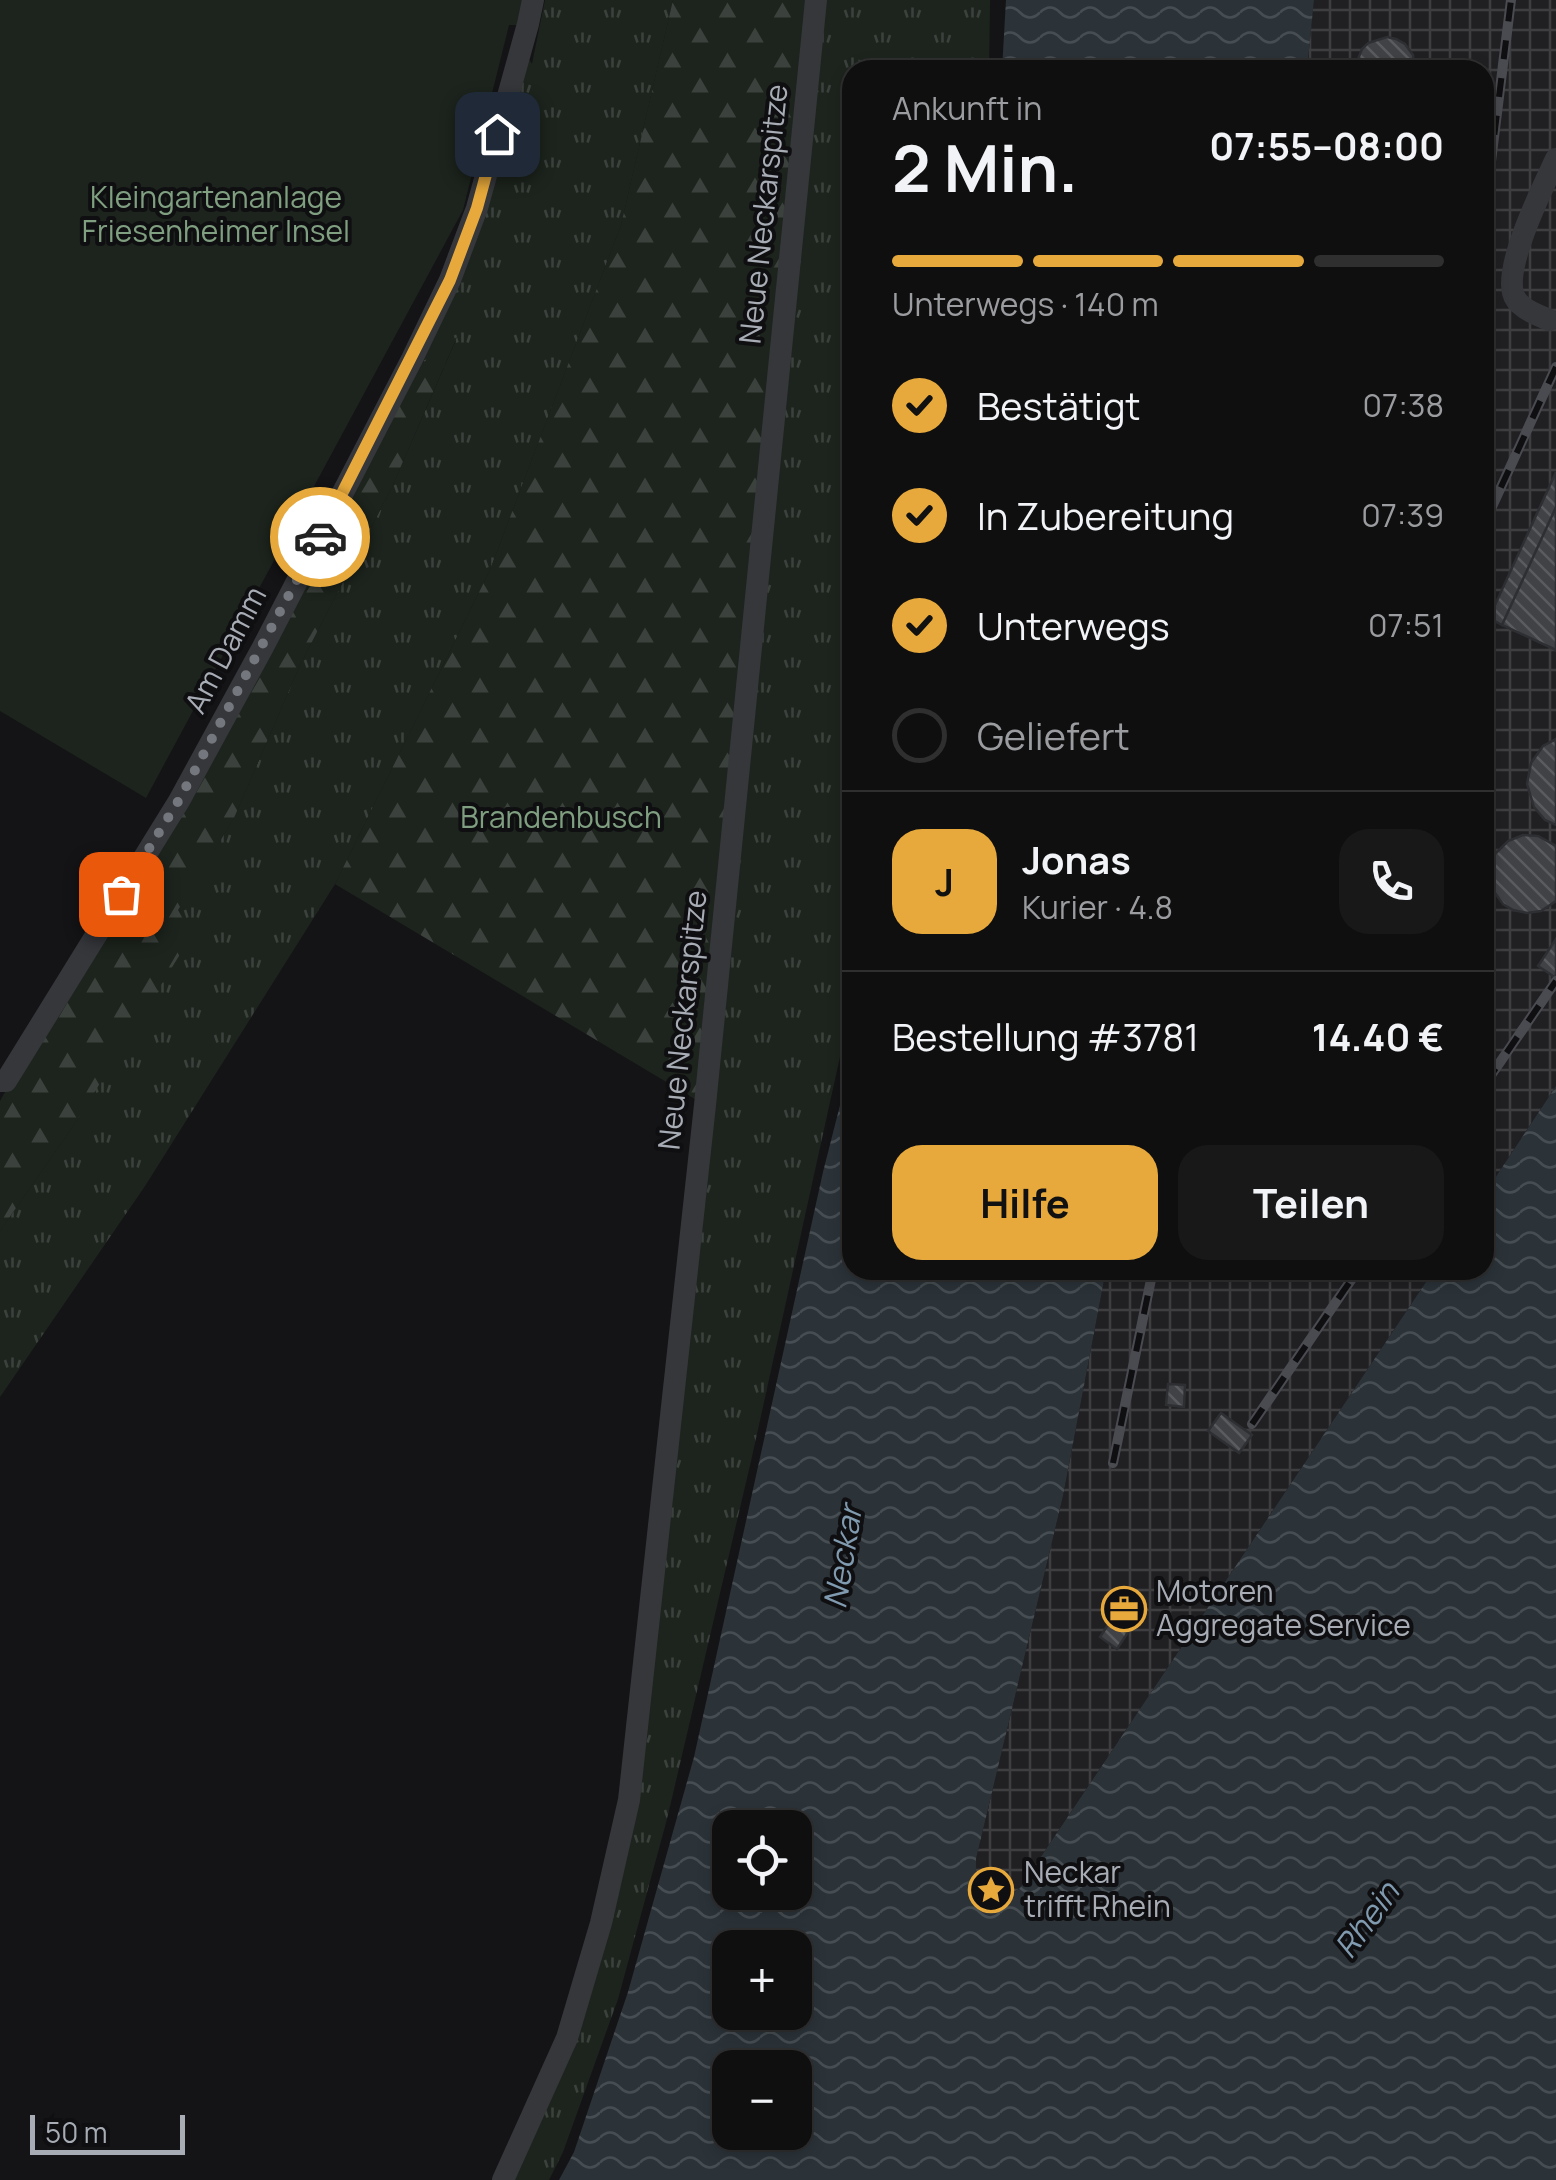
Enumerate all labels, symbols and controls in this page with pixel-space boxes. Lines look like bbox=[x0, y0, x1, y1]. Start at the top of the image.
street label: Neue Neckarspitze bbox=[728, 82, 797, 346]
text: Ankunft in bbox=[892, 86, 1042, 130]
pin bbox=[455, 92, 540, 177]
icon: home bbox=[470, 107, 525, 162]
text: 07:55–08:00 bbox=[1209, 119, 1444, 171]
text: 2 Min. bbox=[892, 123, 1078, 212]
park label: Kleingartenanlage Friesenheimer Insel bbox=[82, 176, 350, 251]
text: Unterwegs · 140 m bbox=[892, 282, 1159, 326]
icon: check bbox=[892, 378, 947, 433]
text: Bestätigt bbox=[977, 379, 1141, 431]
text: 07:38 bbox=[1363, 383, 1444, 427]
courier bbox=[270, 487, 370, 587]
icon: check bbox=[892, 488, 947, 543]
text: In Zubereitung bbox=[977, 489, 1234, 541]
text: 07:39 bbox=[1361, 493, 1444, 537]
icon: car bbox=[293, 510, 348, 565]
street label: Am Damm bbox=[174, 579, 275, 720]
icon: check bbox=[892, 598, 947, 653]
text: Unterwegs bbox=[977, 599, 1170, 651]
text: 07:51 bbox=[1368, 603, 1444, 647]
text: Geliefert bbox=[977, 709, 1130, 761]
park label: Brandenbusch bbox=[460, 796, 662, 837]
button: phone bbox=[1339, 829, 1444, 934]
text: Jonas bbox=[1022, 833, 1131, 885]
pin bbox=[79, 852, 164, 937]
text: J bbox=[935, 855, 954, 907]
icon: bag bbox=[94, 867, 149, 922]
text: Kurier · 4.8 bbox=[1022, 885, 1173, 929]
street label: Neue Neckarspitze bbox=[647, 888, 716, 1152]
text: Bestellung #3781 bbox=[892, 1010, 1199, 1062]
text: 14.40 € bbox=[1312, 1010, 1444, 1062]
button: Hilfe bbox=[892, 1145, 1158, 1260]
button: Teilen bbox=[1178, 1145, 1444, 1260]
water label: Neckar bbox=[812, 1498, 873, 1611]
place label: Motoren Aggregate Service bbox=[1156, 1570, 1411, 1645]
office icon: Motoren Aggregate Service bbox=[1101, 1586, 1147, 1632]
map controls bbox=[712, 1810, 812, 2150]
button: locate bbox=[712, 1810, 812, 1910]
place label: Neckar trifft Rhein bbox=[1024, 1851, 1171, 1926]
place icon: Neckar trifft Rhein bbox=[968, 1867, 1014, 1913]
water label: Rhein bbox=[1324, 1872, 1409, 1966]
button: + bbox=[712, 1930, 812, 2030]
button: − bbox=[712, 2050, 812, 2150]
scale bar bbox=[30, 2110, 185, 2154]
text: 50 m bbox=[45, 2113, 108, 2151]

